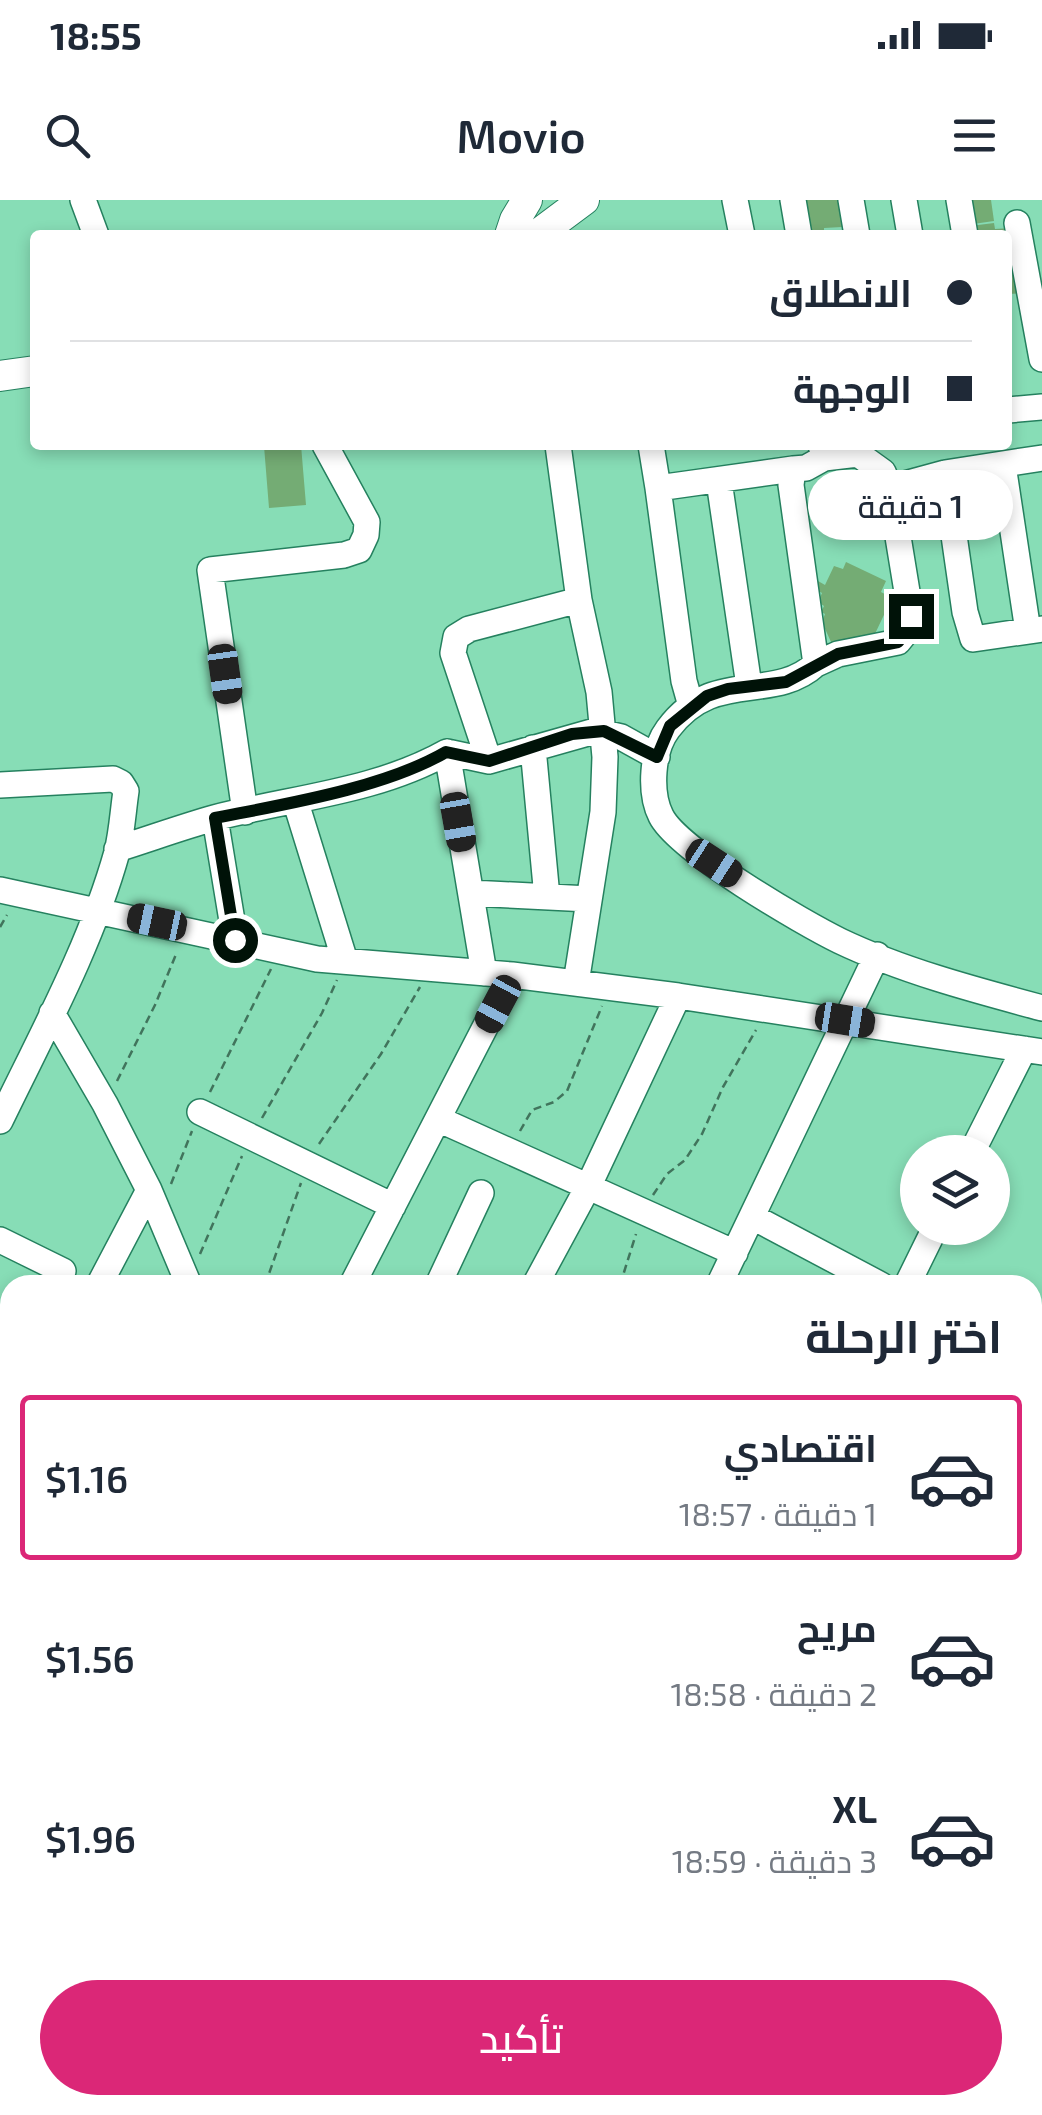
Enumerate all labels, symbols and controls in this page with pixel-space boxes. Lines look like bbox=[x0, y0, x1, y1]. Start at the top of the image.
text: 18:55 bbox=[50, 12, 142, 58]
icon: search bbox=[40, 108, 95, 163]
text: Movio bbox=[457, 108, 586, 162]
icon: menu bbox=[947, 108, 1002, 163]
text: الانطلاق bbox=[769, 269, 912, 315]
text: الوجهة bbox=[793, 365, 912, 411]
callout: 1 دقيقة bbox=[808, 471, 1014, 541]
text: 1 دقيقة bbox=[858, 486, 963, 524]
route end bbox=[889, 594, 934, 639]
car bbox=[206, 642, 244, 706]
car bbox=[438, 790, 478, 854]
car bbox=[681, 834, 747, 892]
car bbox=[125, 901, 189, 943]
route start bbox=[213, 918, 258, 963]
car bbox=[471, 970, 525, 1038]
car bbox=[813, 1000, 877, 1040]
map controls bbox=[900, 1135, 1010, 1245]
button: layers bbox=[900, 1135, 1010, 1245]
text: اختر الرحلة bbox=[805, 1308, 1002, 1362]
text: اقتصادي bbox=[724, 1424, 877, 1470]
icon: car bbox=[907, 1433, 997, 1523]
text: $1.16 bbox=[45, 1455, 128, 1501]
text: 1 دقيقة · 18:57 bbox=[679, 1494, 877, 1532]
text: مريح bbox=[797, 1604, 877, 1650]
icon: car bbox=[907, 1613, 997, 1703]
text: $1.56 bbox=[45, 1635, 135, 1681]
text: 2 دقيقة · 18:58 bbox=[671, 1674, 877, 1712]
text: XL bbox=[832, 1785, 877, 1831]
icon: car bbox=[907, 1793, 997, 1883]
text: $1.96 bbox=[45, 1815, 136, 1861]
text: 3 دقيقة · 18:59 bbox=[672, 1841, 877, 1879]
button: تأكيد bbox=[40, 1980, 1002, 2095]

